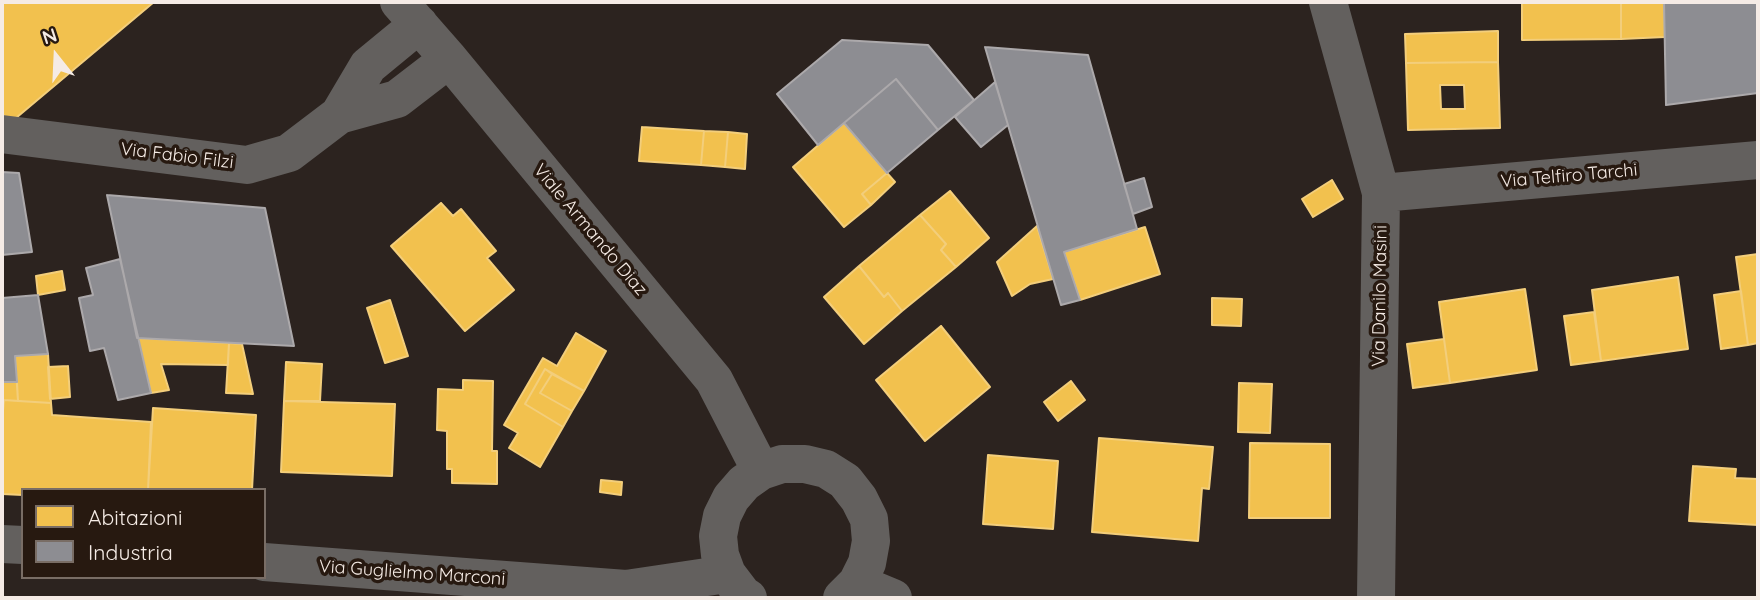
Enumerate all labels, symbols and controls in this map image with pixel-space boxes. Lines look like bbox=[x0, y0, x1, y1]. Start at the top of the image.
north arrow bbox=[21, 21, 91, 91]
text: N bbox=[39, 22, 60, 50]
street label: Via Fabio Filzi bbox=[119, 138, 235, 174]
street label: Via Telfiro Tarchi bbox=[1500, 159, 1638, 193]
street label: Viale Armando Diaz bbox=[529, 160, 651, 300]
street label: Via Danilo Masini bbox=[1368, 225, 1392, 367]
legend bbox=[21, 488, 266, 579]
text: Abitazioni bbox=[88, 504, 183, 530]
text: Industria bbox=[88, 539, 173, 565]
street label: Via Guglielmo Marconi bbox=[318, 556, 506, 590]

